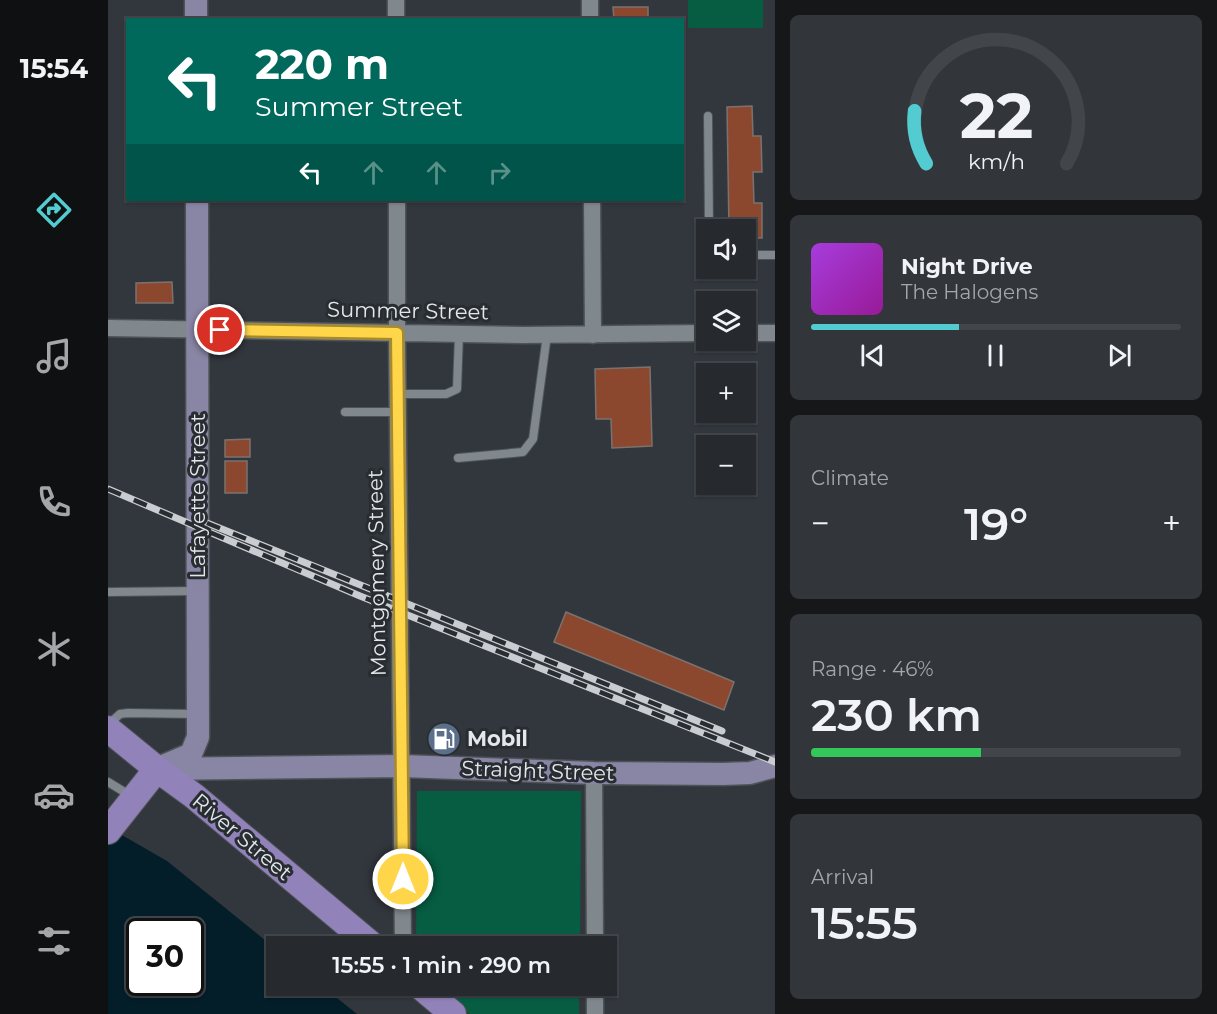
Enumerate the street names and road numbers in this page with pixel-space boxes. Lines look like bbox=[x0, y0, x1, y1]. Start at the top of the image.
street label: Summer Street bbox=[327, 297, 489, 324]
street label: Lafayette Street bbox=[185, 413, 210, 579]
street label: Montgomery Street bbox=[362, 469, 391, 677]
street label: Straight Street bbox=[461, 755, 615, 786]
street label: River Street bbox=[188, 788, 297, 885]

